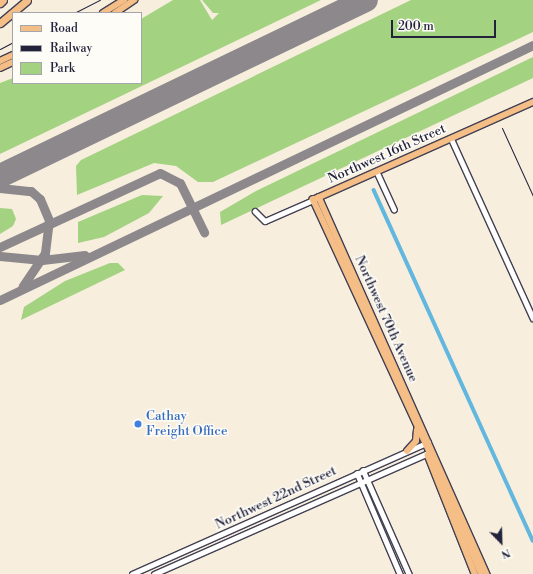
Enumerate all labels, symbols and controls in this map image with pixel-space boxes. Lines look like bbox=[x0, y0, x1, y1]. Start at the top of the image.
legend bbox=[12, 12, 142, 84]
scale bar bbox=[393, 12, 498, 38]
text: 200 m bbox=[398, 19, 434, 34]
text: Road bbox=[50, 21, 78, 36]
text: Railway bbox=[50, 41, 92, 56]
text: Park bbox=[50, 61, 75, 76]
street label: Northwest 16th Street bbox=[326, 121, 448, 187]
street label: Northwest 70th Avenue bbox=[351, 253, 421, 385]
place label: Cathay Freight Office bbox=[146, 409, 227, 440]
marker: Cathay Freight Office bbox=[133, 419, 143, 429]
street label: Northwest 22nd Street bbox=[213, 463, 339, 533]
north arrow bbox=[481, 522, 521, 562]
text: N bbox=[499, 545, 512, 561]

